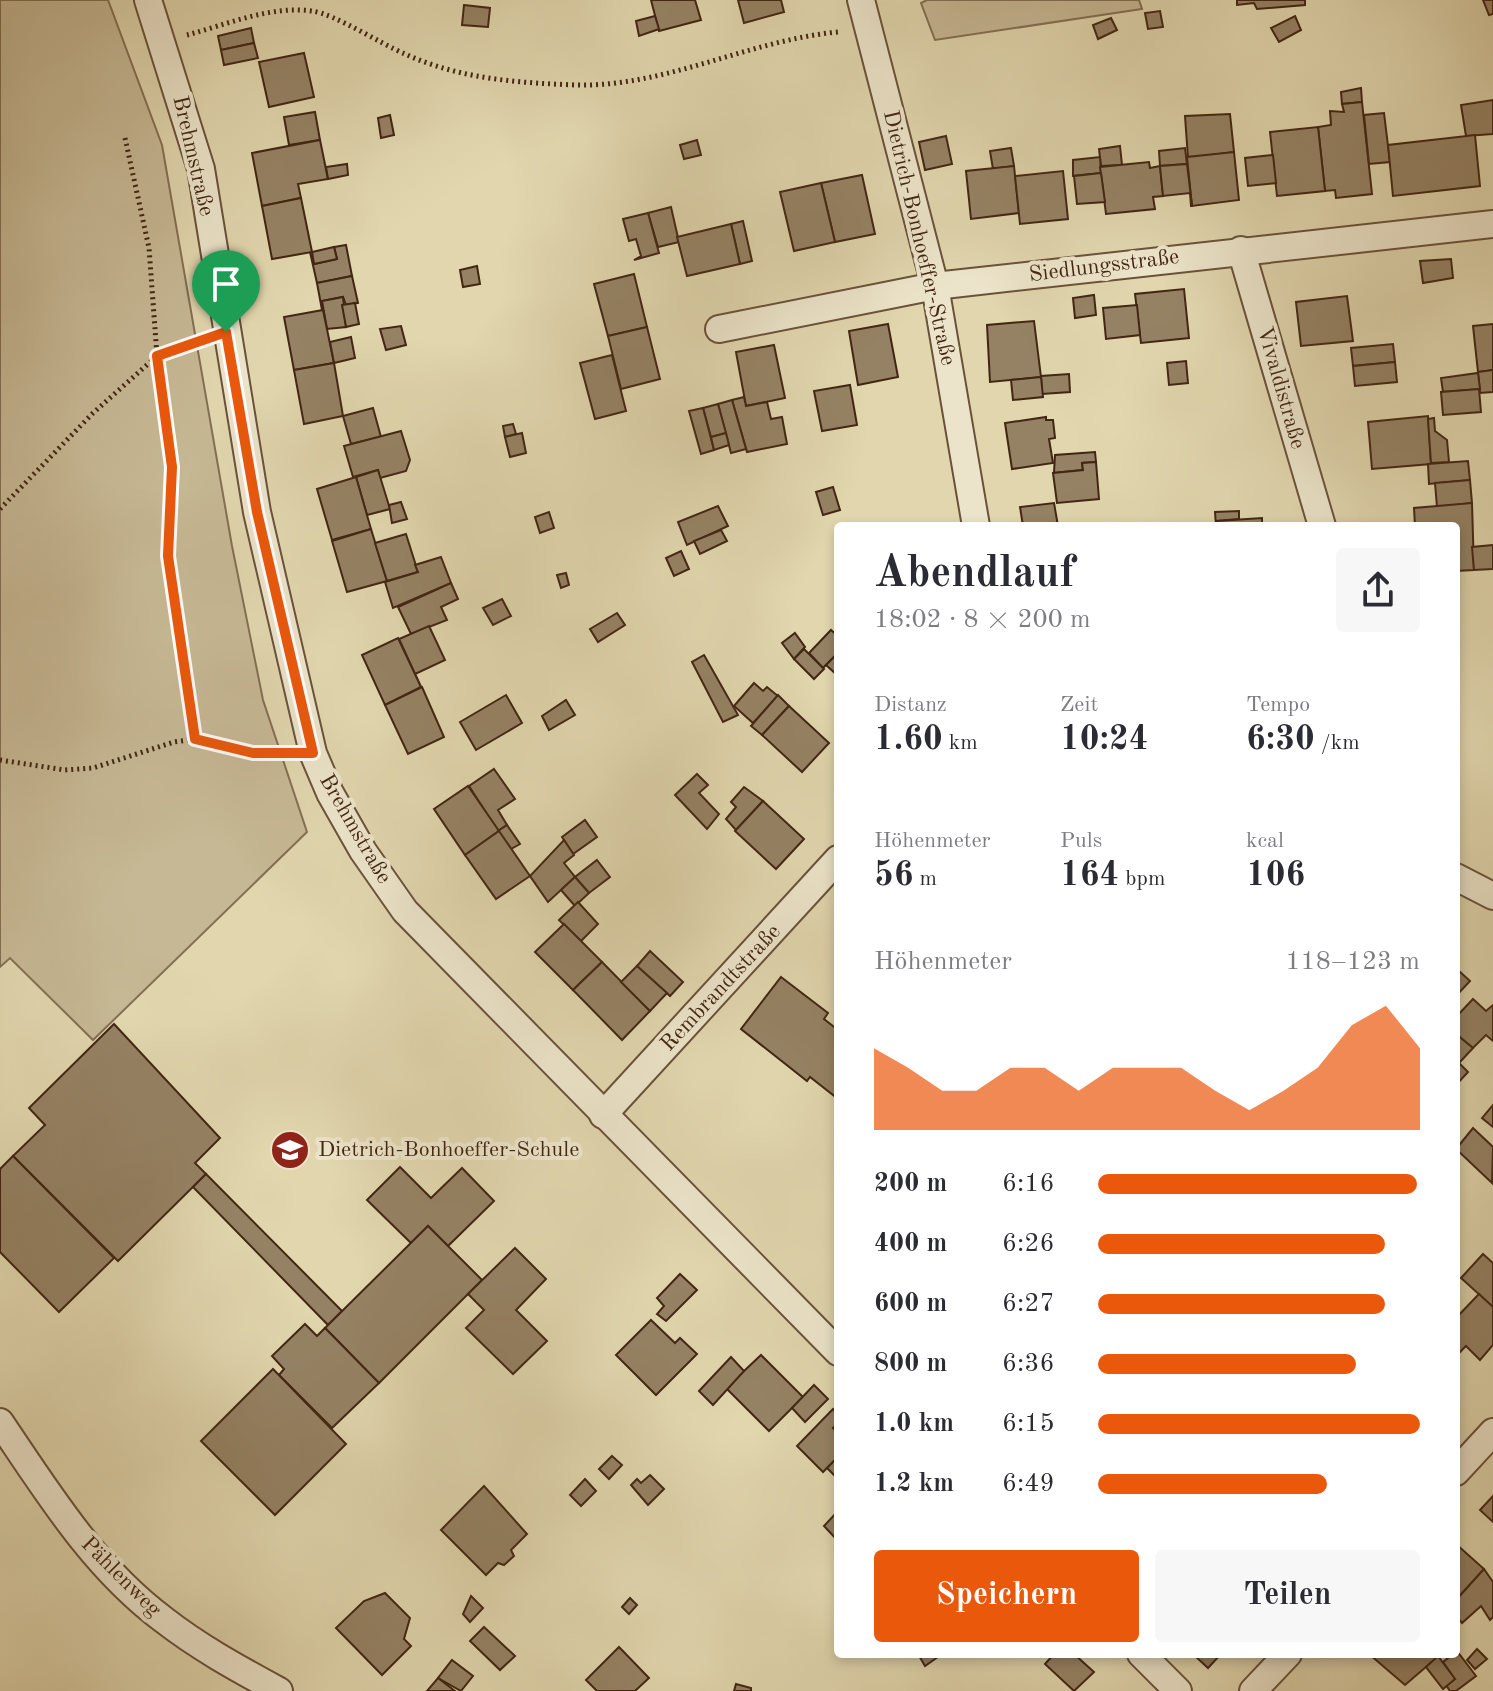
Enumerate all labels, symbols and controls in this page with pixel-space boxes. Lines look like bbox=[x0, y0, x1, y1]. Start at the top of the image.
street label: Brehmstraße bbox=[168, 94, 218, 218]
street label: Dietrich-Bonhoeffer-Straße bbox=[879, 108, 959, 368]
street label: Siedlungsstraße bbox=[1028, 246, 1180, 286]
pin bbox=[192, 250, 260, 332]
icon: arrive bbox=[204, 262, 248, 306]
street label: Vivaldistraße bbox=[1253, 324, 1309, 452]
button: share bbox=[1336, 548, 1420, 632]
text: Abendlauf bbox=[874, 552, 1075, 596]
text: 18:02 · 8 × 200 m bbox=[874, 607, 1091, 633]
text: Distanz bbox=[874, 694, 947, 716]
text: Zeit bbox=[1060, 694, 1098, 716]
text: Tempo bbox=[1246, 694, 1310, 716]
text: 1.60 bbox=[874, 723, 943, 757]
text: 10:24 bbox=[1060, 723, 1148, 757]
text: 6:30 bbox=[1246, 723, 1315, 757]
text: km bbox=[943, 732, 978, 754]
text: /km bbox=[1315, 732, 1360, 754]
street label: Brehmstraße bbox=[315, 770, 395, 888]
text: Höhenmeter bbox=[874, 830, 991, 852]
text: Puls bbox=[1060, 830, 1102, 852]
text: kcal bbox=[1246, 830, 1284, 852]
text: 56 bbox=[874, 859, 913, 893]
text: 164 bbox=[1060, 859, 1119, 893]
text: 106 bbox=[1246, 859, 1305, 893]
text: m bbox=[913, 868, 937, 890]
text: bpm bbox=[1119, 868, 1165, 890]
street label: Rembrandtstraße bbox=[657, 920, 785, 1056]
text: Höhenmeter bbox=[874, 949, 1012, 975]
text: 118–123 m bbox=[1285, 949, 1420, 975]
school or university icon: Dietrich-Bonhoeffer-Schule bbox=[269, 1129, 311, 1171]
place label: Dietrich-Bonhoeffer-Schule bbox=[318, 1139, 579, 1161]
text: 200 m bbox=[874, 1171, 947, 1197]
text: 6:16 bbox=[1002, 1171, 1055, 1197]
text: 400 m bbox=[874, 1231, 947, 1257]
text: 6:26 bbox=[1002, 1231, 1055, 1257]
text: 600 m bbox=[874, 1291, 947, 1317]
text: 6:27 bbox=[1002, 1291, 1055, 1317]
text: 800 m bbox=[874, 1351, 947, 1377]
text: 6:36 bbox=[1002, 1351, 1055, 1377]
text: 1.0 km bbox=[874, 1411, 954, 1437]
text: 6:15 bbox=[1002, 1411, 1055, 1437]
text: 1.2 km bbox=[874, 1471, 954, 1497]
text: 6:49 bbox=[1002, 1471, 1055, 1497]
street label: Pählenweg bbox=[77, 1533, 165, 1621]
button: Speichern bbox=[874, 1550, 1139, 1642]
button: Teilen bbox=[1155, 1550, 1420, 1642]

